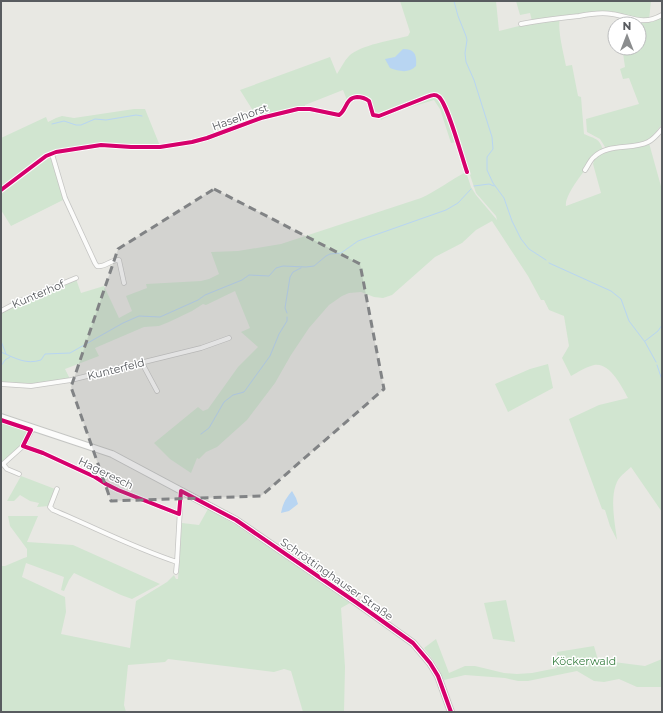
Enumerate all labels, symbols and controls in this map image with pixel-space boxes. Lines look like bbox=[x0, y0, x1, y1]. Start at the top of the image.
north arrow bbox=[607, 16, 647, 56]
text: N bbox=[623, 19, 631, 33]
street label: Haselhorst bbox=[210, 100, 271, 134]
street label: Kunterhof bbox=[10, 276, 68, 311]
street label: Kunterfeld bbox=[86, 355, 146, 383]
street label: Hageresch bbox=[76, 454, 136, 492]
street label: Schröttinghauser Straße bbox=[278, 535, 396, 624]
park label: Köckerwald bbox=[552, 654, 616, 668]

